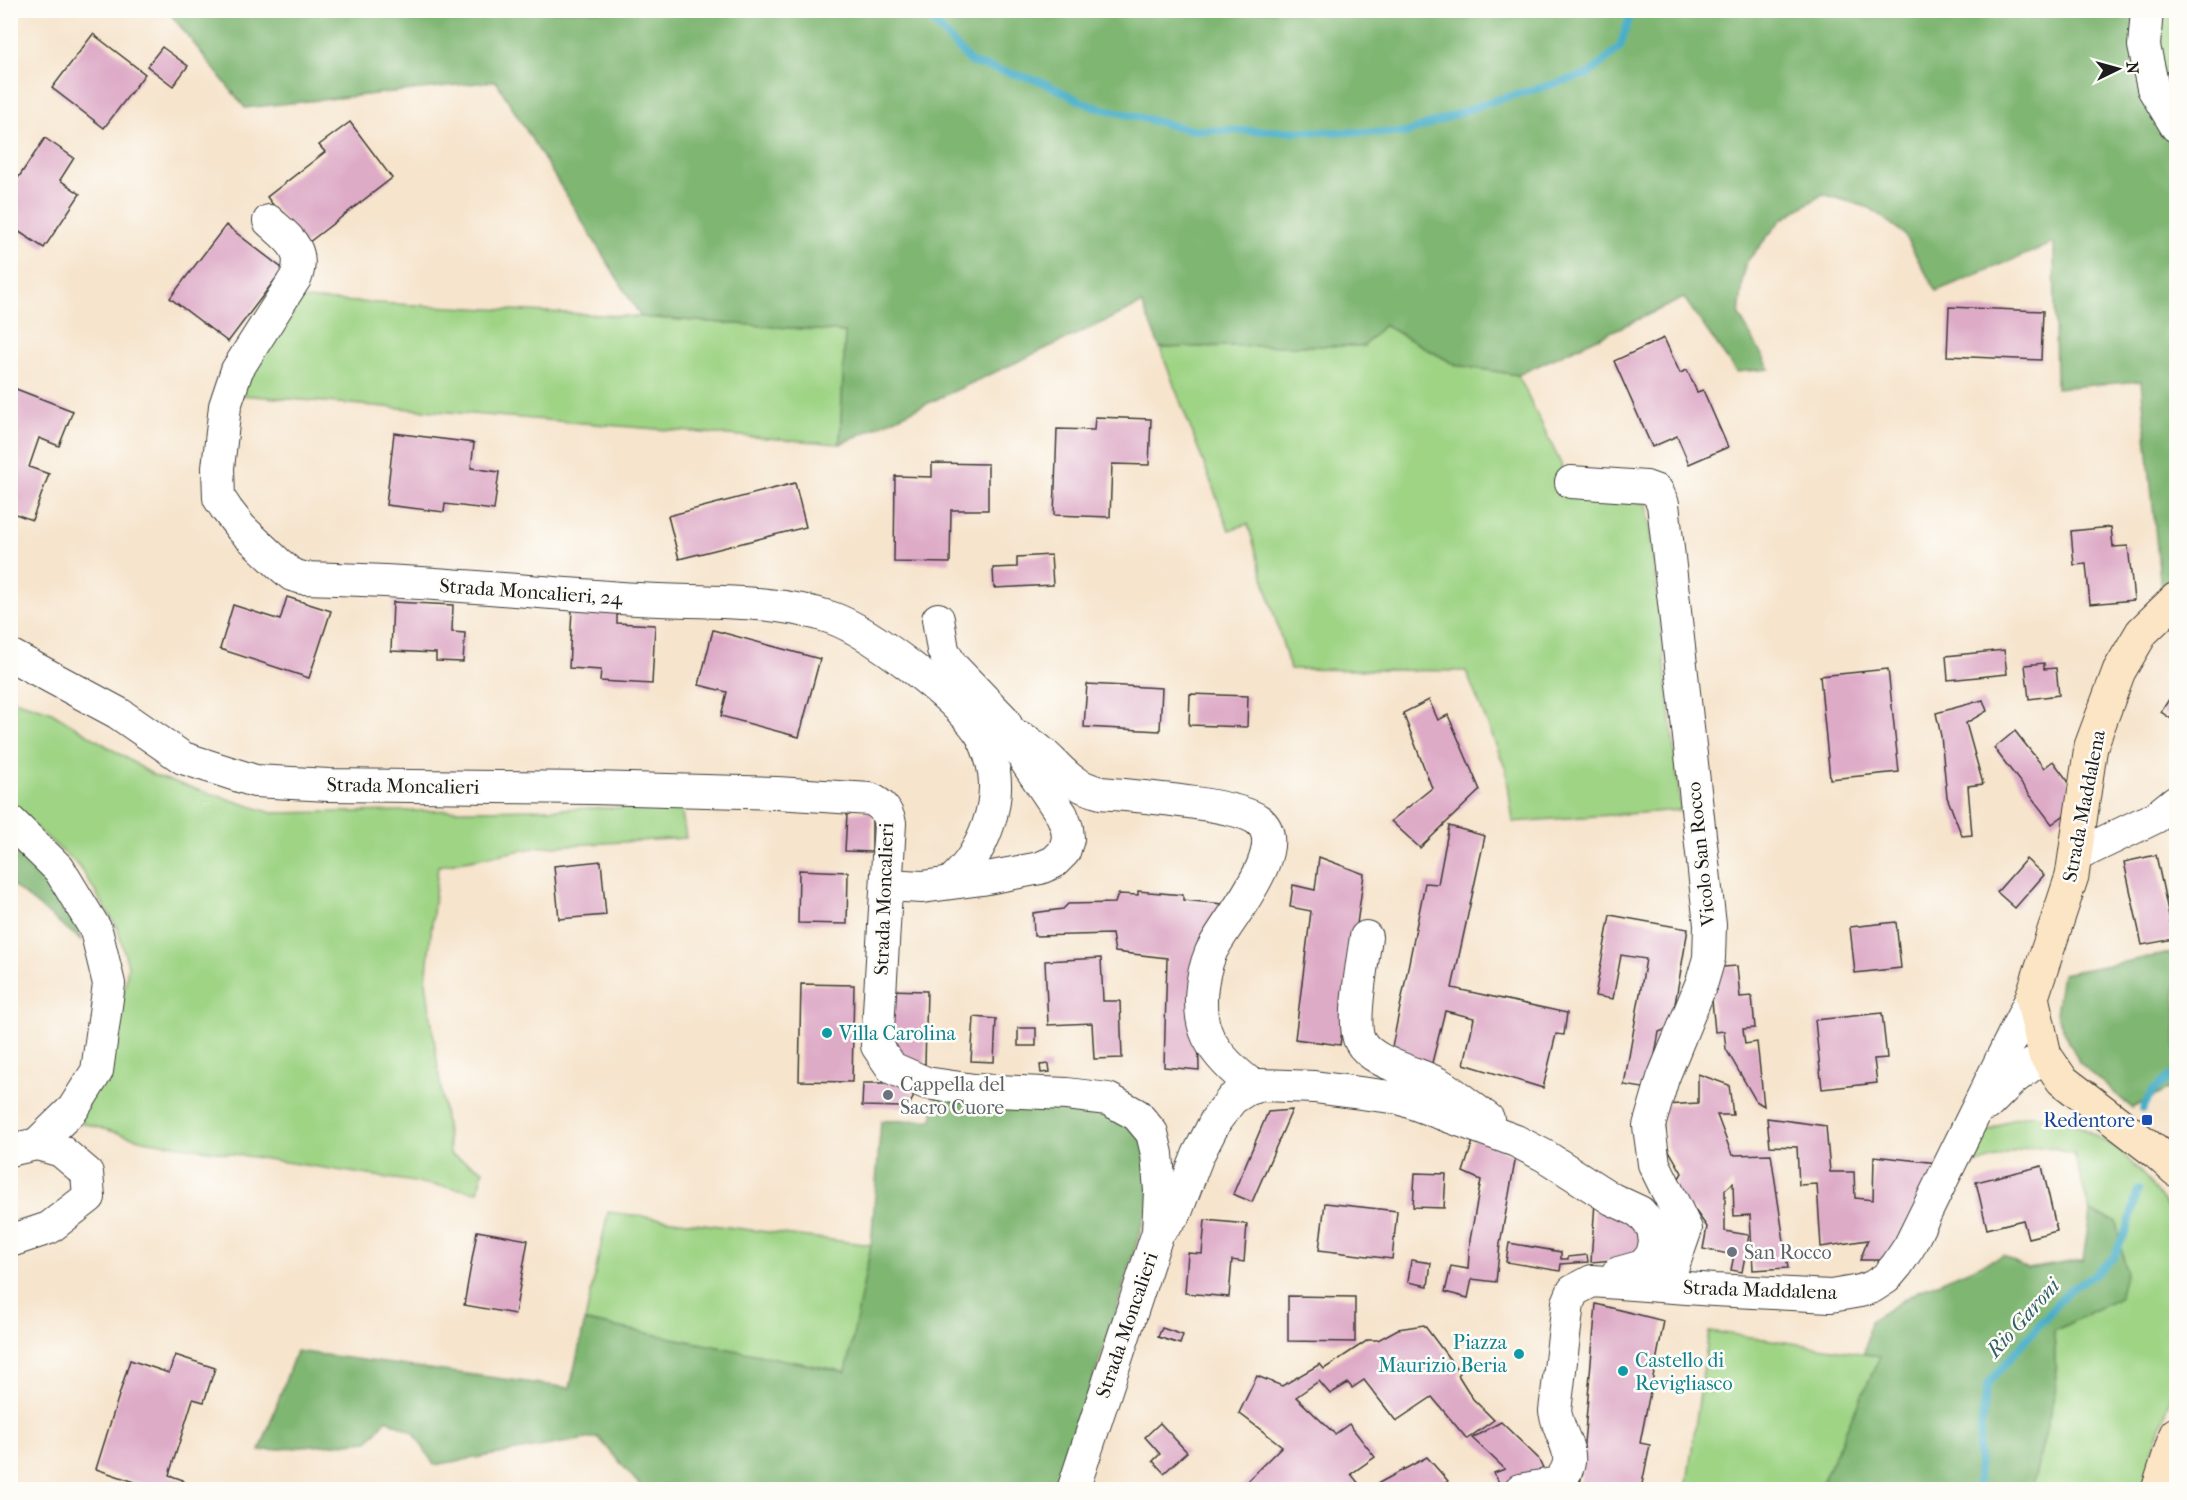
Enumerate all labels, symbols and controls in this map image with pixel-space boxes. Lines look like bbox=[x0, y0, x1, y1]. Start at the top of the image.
north arrow bbox=[2088, 39, 2148, 99]
text: N bbox=[2122, 61, 2143, 75]
street label: Strada Moncalieri, 24 bbox=[439, 574, 624, 610]
street label: Strada Maddalena bbox=[2058, 727, 2110, 884]
street label: Strada Moncalieri bbox=[326, 773, 480, 799]
street label: Vicolo San Rocco bbox=[1682, 781, 1720, 928]
street label: Strada Moncalieri bbox=[870, 822, 898, 976]
place label: Villa Carolina bbox=[838, 1022, 957, 1045]
marker: Villa Carolina bbox=[820, 1026, 834, 1040]
place label: Cappella del Sacro Cuore bbox=[900, 1073, 1006, 1119]
marker: Cappella del Sacro Cuore bbox=[881, 1088, 895, 1102]
place label: Redentore bbox=[2043, 1109, 2135, 1132]
marker: Redentore bbox=[2140, 1113, 2154, 1127]
place label: San Rocco bbox=[1744, 1241, 1832, 1264]
marker: San Rocco bbox=[1725, 1245, 1739, 1259]
street label: Strada Moncalieri bbox=[1091, 1249, 1163, 1401]
water label: Rio Garoni bbox=[1980, 1272, 2066, 1364]
street label: Strada Maddalena bbox=[1682, 1276, 1838, 1304]
place label: Piazza Maurizio Beria bbox=[1378, 1331, 1508, 1377]
marker: Piazza Maurizio Beria bbox=[1512, 1347, 1526, 1361]
place label: Castello di Revigliasco bbox=[1635, 1349, 1733, 1395]
marker: Castello di Revigliasco bbox=[1616, 1364, 1630, 1378]

